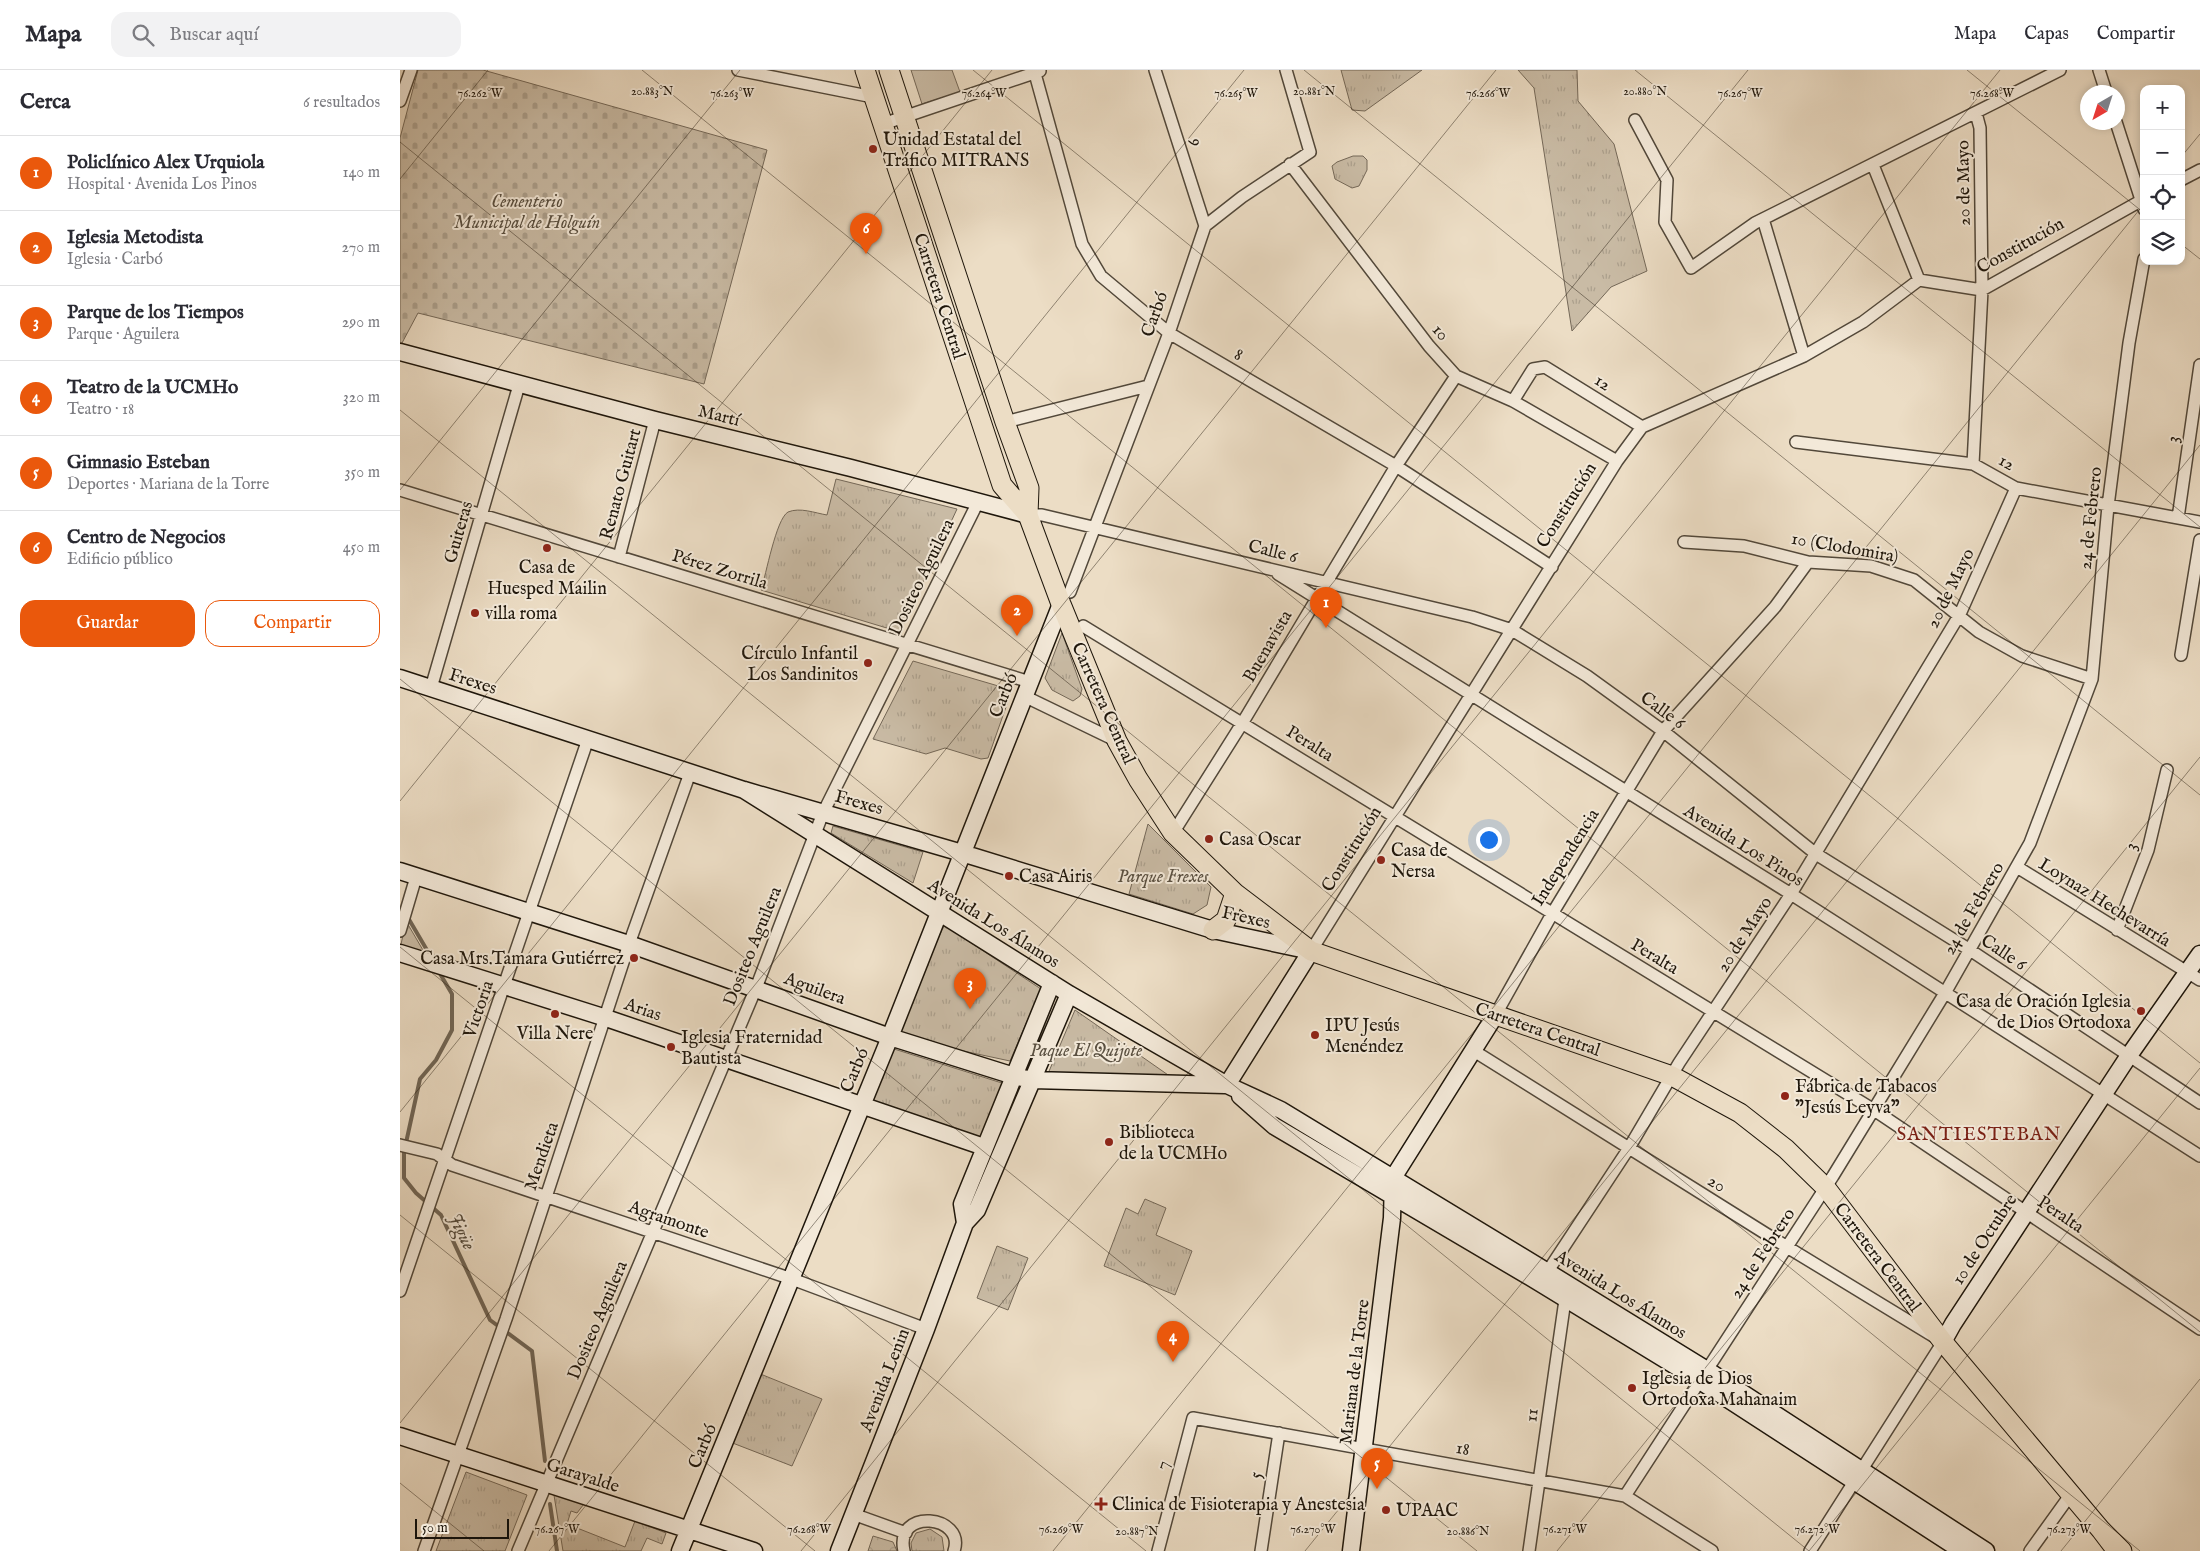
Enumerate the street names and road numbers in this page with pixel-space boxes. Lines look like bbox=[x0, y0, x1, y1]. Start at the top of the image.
street label: 9 bbox=[1183, 134, 1208, 150]
street label: 20 de Mayo bbox=[1952, 140, 1977, 226]
street label: Constitución bbox=[1973, 213, 2069, 280]
street label: Carretera Central bbox=[907, 231, 970, 362]
street label: Carbó bbox=[1137, 288, 1174, 340]
street label: 10 bbox=[1426, 320, 1454, 346]
street label: 8 bbox=[1229, 344, 1247, 367]
street label: 12 bbox=[1590, 370, 1615, 397]
street label: Martí bbox=[695, 400, 743, 433]
street label: Renato Guitart bbox=[596, 426, 647, 542]
street label: 3 bbox=[2162, 434, 2185, 444]
street label: 12 bbox=[1994, 450, 2018, 477]
street label: Constitución bbox=[1532, 458, 1603, 553]
street label: 24 de Febrero bbox=[2075, 465, 2108, 571]
street label: Guiteras bbox=[440, 499, 479, 566]
street label: Dositeo Aguilera bbox=[884, 515, 961, 640]
street label: 10 (Clodomira) bbox=[1789, 528, 1900, 569]
street label: Calle 6 bbox=[1245, 535, 1300, 570]
street label: Pérez Zorrila bbox=[669, 545, 770, 596]
street label: 20 de Mayo bbox=[1922, 545, 1981, 632]
street label: Buenavista bbox=[1238, 606, 1298, 687]
street label: Carretera Central bbox=[1065, 639, 1140, 768]
street label: Frexes bbox=[446, 664, 500, 701]
street label: Carbó bbox=[985, 669, 1024, 721]
street label: Calle 6 bbox=[1635, 687, 1690, 736]
street label: Peralta bbox=[1281, 721, 1337, 768]
street label: Frexes bbox=[832, 786, 885, 821]
street label: Avenida Los Pinos bbox=[1678, 800, 1808, 892]
street label: Constitución bbox=[1317, 802, 1388, 897]
street label: Independencia bbox=[1527, 805, 1605, 911]
street label: 3 bbox=[2119, 840, 2143, 853]
street label: Loynaz Hechevarría bbox=[2034, 853, 2175, 953]
street label: 24 de Febrero bbox=[1939, 858, 2010, 959]
street label: Avenida Los Álamos bbox=[922, 872, 1064, 974]
street label: Dositeo Aguilera bbox=[719, 883, 788, 1010]
street label: 20 de Mayo bbox=[1712, 892, 1778, 977]
street label: Frexes bbox=[1219, 902, 1272, 935]
street label: Calle 6 bbox=[1976, 930, 2031, 977]
street label: Peralta bbox=[1626, 934, 1682, 981]
street label: Aguilera bbox=[780, 967, 848, 1011]
street label: Victoria bbox=[459, 978, 500, 1042]
street label: Arias bbox=[620, 993, 664, 1027]
street label: Carretera Central bbox=[1472, 998, 1603, 1063]
street label: Carbó bbox=[836, 1044, 875, 1097]
street label: Mendieta bbox=[520, 1119, 565, 1194]
street label: 20 bbox=[1703, 1170, 1730, 1199]
street label: 10 de Octubre bbox=[1947, 1190, 2023, 1290]
street label: Peralta bbox=[2032, 1191, 2088, 1239]
street label: Agramonte bbox=[624, 1196, 712, 1245]
street label: Carretera Central bbox=[1828, 1199, 1925, 1317]
street label: 24 de Febrero bbox=[1725, 1204, 1801, 1303]
street label: Avenida Los Álamos bbox=[1549, 1243, 1691, 1345]
street label: Dositeo Aguilera bbox=[563, 1257, 634, 1383]
street label: Mariana de la Torre bbox=[1335, 1298, 1376, 1446]
street label: Avenida Lenin bbox=[855, 1325, 916, 1436]
street label: 11 bbox=[1520, 1407, 1545, 1423]
street label: Carbó bbox=[684, 1420, 723, 1473]
street label: 18 bbox=[1454, 1437, 1472, 1462]
street label: Garayalde bbox=[543, 1454, 622, 1499]
street label: 7 bbox=[1151, 1458, 1176, 1472]
street label: 5 bbox=[1245, 1470, 1268, 1480]

